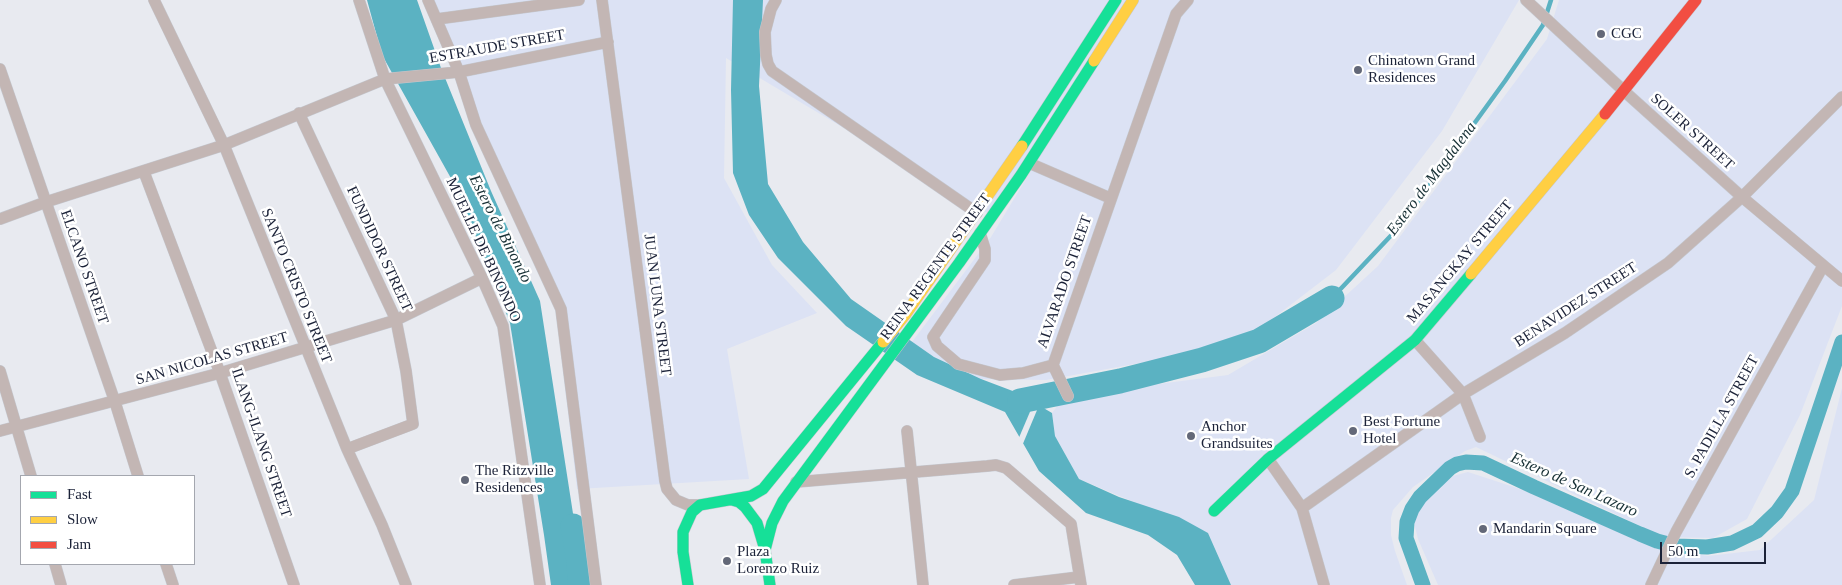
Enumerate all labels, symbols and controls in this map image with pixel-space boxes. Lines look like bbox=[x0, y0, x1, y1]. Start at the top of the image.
place label: CGC bbox=[1611, 25, 1640, 43]
street label: ESTRAUDE STREET bbox=[431, 27, 563, 67]
marker: CGC bbox=[1595, 28, 1607, 40]
place label: Chinatown Grand Residences bbox=[1368, 52, 1490, 87]
marker: Chinatown Grand Residences bbox=[1352, 64, 1364, 76]
street label: SOLER STREET bbox=[1647, 91, 1737, 173]
water label: Estero de Magdalena bbox=[1378, 111, 1486, 247]
water label: Estero de Binondo bbox=[460, 164, 540, 294]
street label: MUELLE DE BINONDO bbox=[443, 178, 523, 322]
street label: FUNDIDOR STREET bbox=[343, 185, 415, 313]
street label: REINA REGENTE STREET bbox=[879, 193, 993, 341]
street label: MASANGKAY STREET bbox=[1407, 201, 1513, 323]
street label: SANTO CRISTO STREET bbox=[258, 208, 334, 364]
street label: ELCANO STREET bbox=[57, 210, 111, 324]
street label: ALVARADO STREET bbox=[1035, 217, 1095, 347]
street label: JUAN LUNA STREET bbox=[640, 236, 674, 374]
street label: BENAVIDEZ STREET bbox=[1514, 260, 1638, 350]
street label: SAN NICOLAS STREET bbox=[137, 330, 287, 388]
street label: S. PADILLA STREET bbox=[1682, 355, 1762, 479]
street label: ILANG-ILANG STREET bbox=[228, 370, 294, 516]
place label: Best Fortune Hotel bbox=[1363, 413, 1452, 448]
place label: Anchor Grandsuites bbox=[1201, 418, 1285, 453]
marker: Best Fortune Hotel bbox=[1347, 425, 1359, 437]
marker: Anchor Grandsuites bbox=[1185, 430, 1197, 442]
water label: Estero de San Lazaro bbox=[1500, 445, 1648, 525]
place label: The Ritzville Residences bbox=[475, 462, 560, 497]
marker: The Ritzville Residences bbox=[459, 474, 471, 486]
legend bbox=[20, 475, 195, 565]
text: Fast bbox=[67, 486, 92, 502]
text: Slow bbox=[67, 511, 98, 527]
place label: Mandarin Square bbox=[1493, 520, 1613, 538]
marker: Mandarin Square bbox=[1477, 523, 1489, 535]
scale bar bbox=[1662, 532, 1768, 564]
text: Jam bbox=[67, 536, 91, 552]
place label: Plaza Lorenzo Ruiz bbox=[737, 543, 826, 578]
text: 50 m bbox=[1668, 543, 1698, 559]
marker: Plaza Lorenzo Ruiz bbox=[721, 555, 733, 567]

